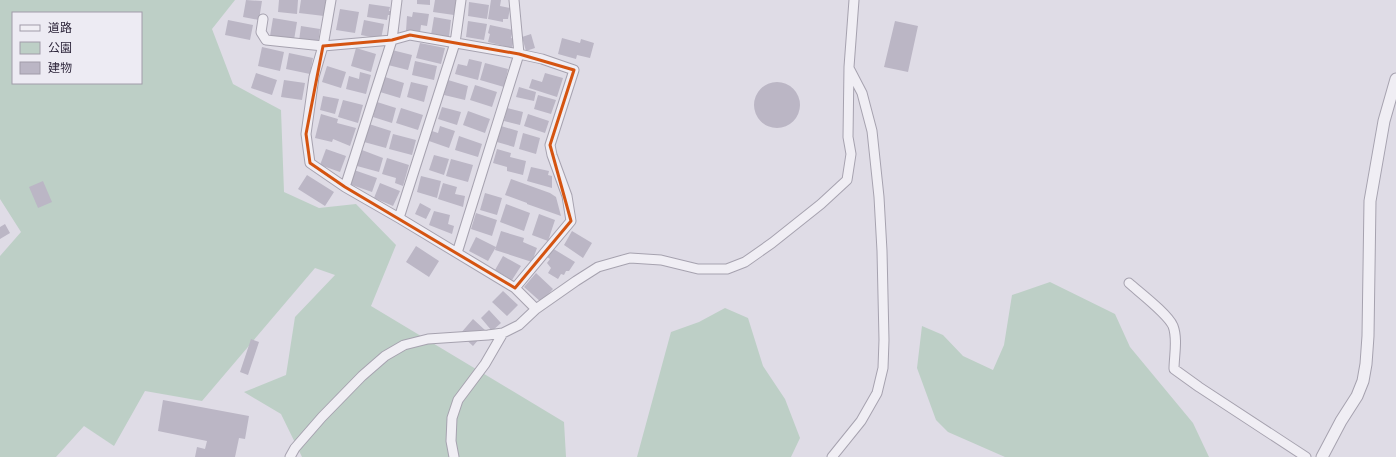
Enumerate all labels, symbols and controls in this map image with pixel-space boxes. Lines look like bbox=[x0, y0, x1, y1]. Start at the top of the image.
legend bbox=[12, 12, 142, 84]
text: 道路 bbox=[48, 19, 72, 36]
text: 公園 bbox=[48, 39, 72, 56]
text: 建物 bbox=[48, 59, 72, 76]

